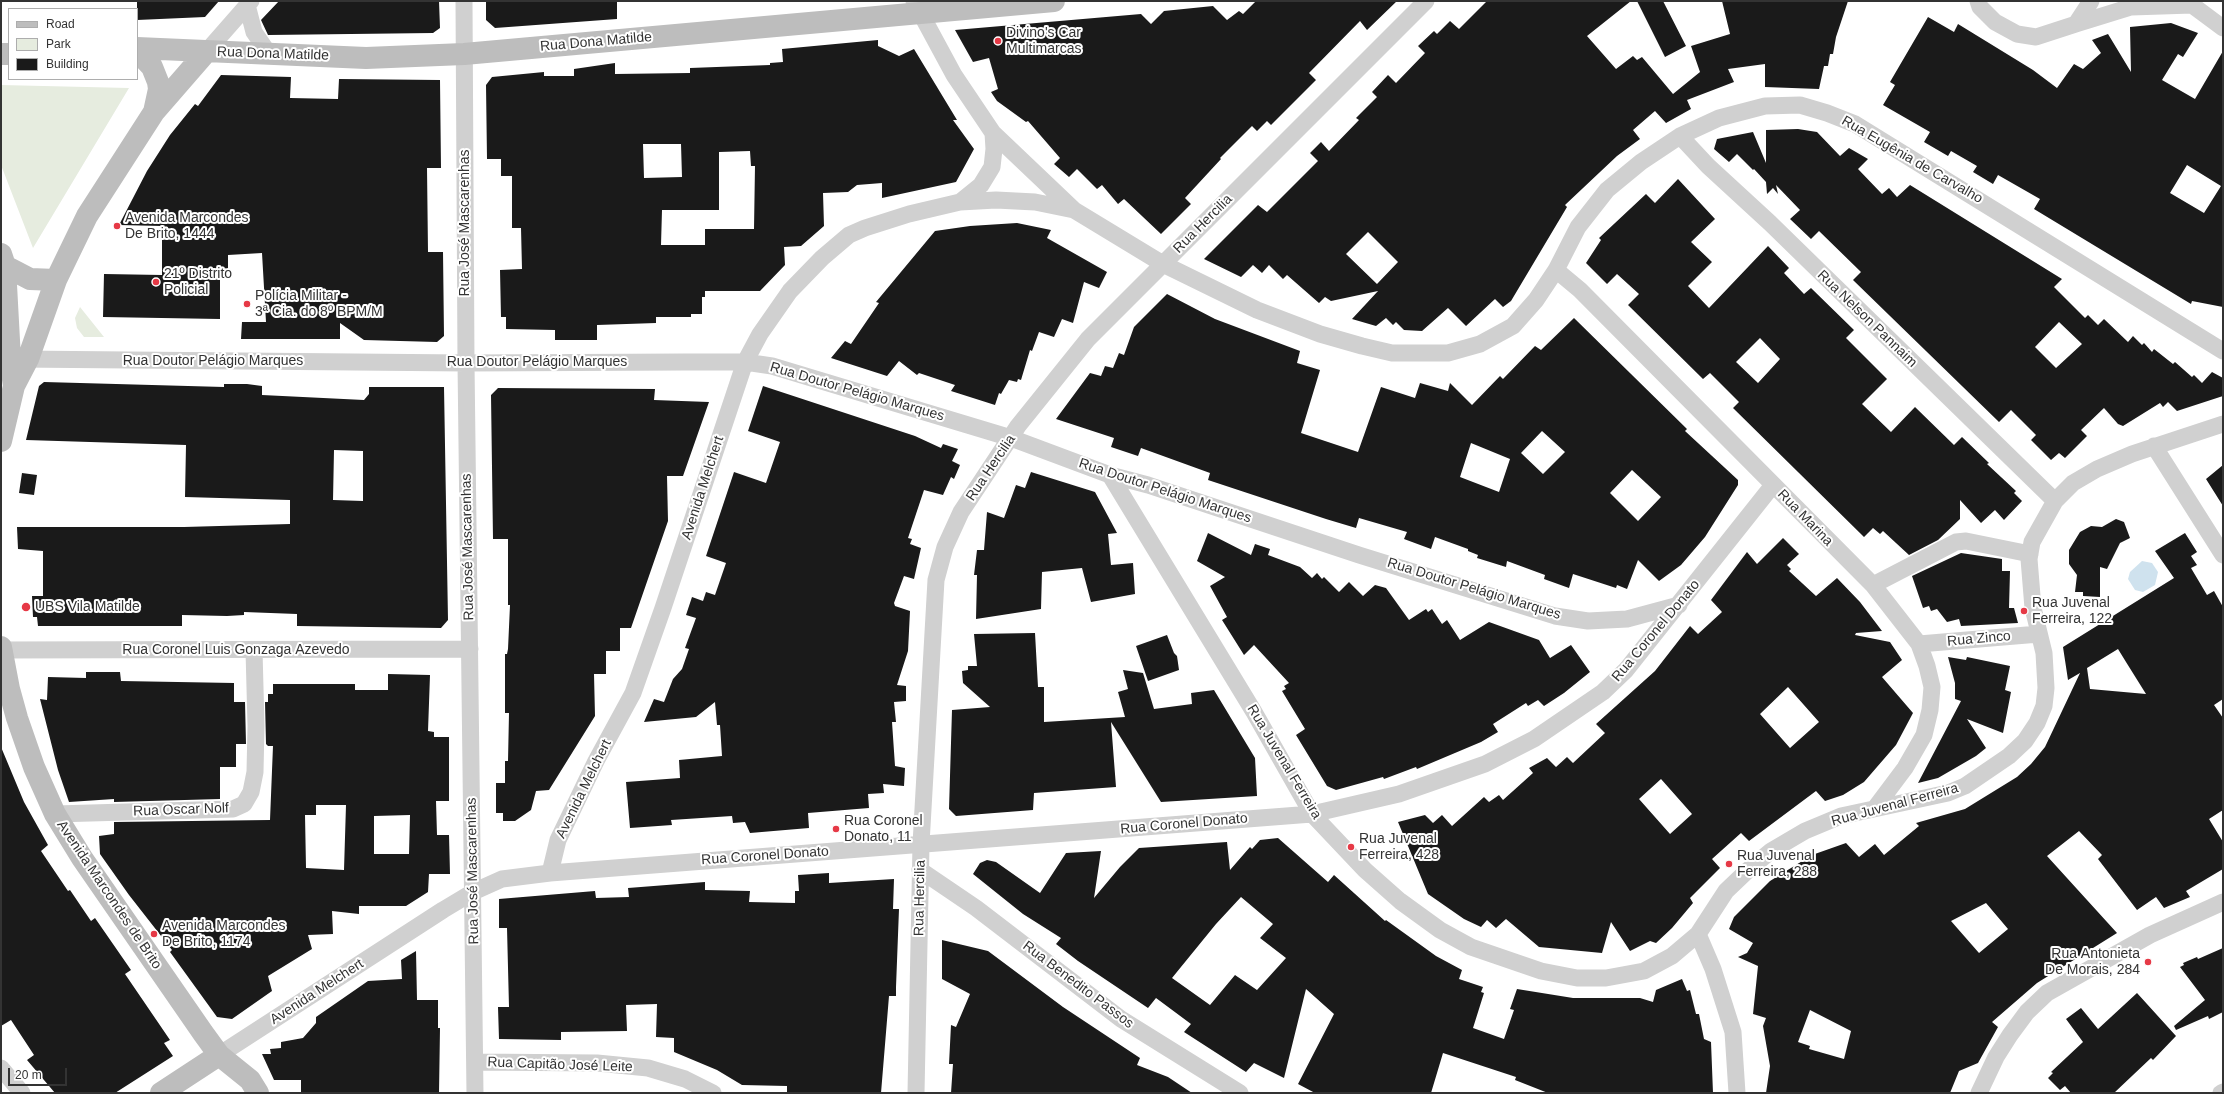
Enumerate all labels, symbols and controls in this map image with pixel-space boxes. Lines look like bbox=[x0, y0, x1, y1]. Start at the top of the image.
legend bbox=[8, 8, 138, 80]
text: Road bbox=[46, 17, 75, 31]
place label: Divino's Car Multimarcas bbox=[1006, 25, 1081, 58]
street label: Rua Dona Matilde bbox=[539, 29, 653, 55]
marker: Divino's Car Multimarcas bbox=[993, 36, 1003, 46]
text: Park bbox=[46, 37, 71, 51]
street label: Rua Dona Matilde bbox=[217, 44, 329, 64]
text: Building bbox=[46, 57, 89, 71]
street label: Rua Eugênia de Carvalho bbox=[1838, 113, 1986, 207]
street label: Rua José Mascarenhas bbox=[457, 149, 473, 297]
street label: Rua Hercilia bbox=[1170, 191, 1236, 257]
place label: Avenida Marcondes De Brito, 1444 bbox=[125, 210, 248, 242]
marker: Avenida Marcondes De Brito, 1444 bbox=[112, 221, 122, 231]
place label: 21º Distrito Policial bbox=[164, 266, 232, 298]
street label: Rua Nelson Pannaim bbox=[1814, 267, 1920, 371]
marker: 21º Distrito Policial bbox=[151, 277, 161, 287]
place label: Polícia Militar - 3ª Cia. do 8º BPM/M bbox=[255, 288, 383, 320]
marker: Polícia Militar - 3ª Cia. do 8º BPM/M bbox=[242, 299, 252, 309]
street label: Rua Doutor Pelágio Marques bbox=[123, 353, 303, 369]
street label: Rua Doutor Pelágio Marques bbox=[447, 354, 627, 370]
street label: Rua Doutor Pelágio Marques bbox=[768, 359, 946, 425]
street label: Rua Hercilia bbox=[963, 432, 1019, 504]
street label: Avenida Melchert bbox=[678, 434, 728, 542]
street label: Rua Doutor Pelágio Marques bbox=[1077, 455, 1253, 527]
street label: Rua José Mascarenhas bbox=[458, 473, 478, 621]
street label: Rua Marina bbox=[1774, 486, 1836, 550]
street label: Rua Doutor Pelágio Marques bbox=[1385, 555, 1563, 623]
street label: Rua Coronel Donato bbox=[1609, 577, 1703, 685]
place label: Rua Juvenal Ferreira, 122 bbox=[2032, 595, 2112, 628]
place label: UBS Vila Matilde bbox=[35, 599, 140, 615]
marker: UBS Vila Matilde bbox=[20, 601, 32, 613]
marker: Rua Juvenal Ferreira, 122 bbox=[2019, 606, 2029, 616]
street label: Rua Zinco bbox=[1946, 628, 2012, 650]
street label: Rua Coronel Luis Gonzaga Azevedo bbox=[122, 642, 350, 658]
street label: Rua Juvenal Ferreira bbox=[1243, 702, 1325, 822]
street label: Avenida Melchert bbox=[553, 737, 615, 841]
street label: Rua Juvenal Ferreira bbox=[1830, 780, 1960, 830]
street label: Rua José Mascarenhas bbox=[463, 797, 483, 945]
street label: Rua Oscar Nolf bbox=[133, 800, 229, 820]
street label: Rua Coronel Donato bbox=[1120, 810, 1248, 838]
place label: Rua Coronel Donato, 11 bbox=[844, 813, 923, 846]
street label: Avenida Marcondes de Brito bbox=[53, 818, 165, 972]
marker: Rua Coronel Donato, 11 bbox=[831, 824, 841, 834]
place label: Rua Juvenal Ferreira, 428 bbox=[1359, 831, 1439, 864]
marker: Rua Juvenal Ferreira, 428 bbox=[1346, 842, 1356, 852]
street label: Rua Coronel Donato bbox=[701, 843, 829, 869]
place label: Rua Juvenal Ferreira, 288 bbox=[1737, 848, 1817, 880]
marker: Rua Juvenal Ferreira, 288 bbox=[1724, 859, 1734, 869]
street label: Rua Hercilia bbox=[911, 860, 929, 936]
place label: Avenida Marcondes De Brito, 1174 bbox=[162, 918, 285, 950]
marker: Avenida Marcondes De Brito, 1174 bbox=[149, 929, 159, 939]
street label: Rua Benedito Passos bbox=[1019, 938, 1137, 1032]
place label: Rua Antonieta De Morais, 284 bbox=[2045, 946, 2140, 978]
street label: Avenida Melchert bbox=[267, 956, 367, 1028]
marker: Rua Antonieta De Morais, 284 bbox=[2143, 957, 2153, 967]
street label: Rua Capitão José Leite bbox=[487, 1054, 633, 1076]
scale bar bbox=[10, 1060, 69, 1086]
text: 20 m bbox=[15, 1068, 42, 1082]

